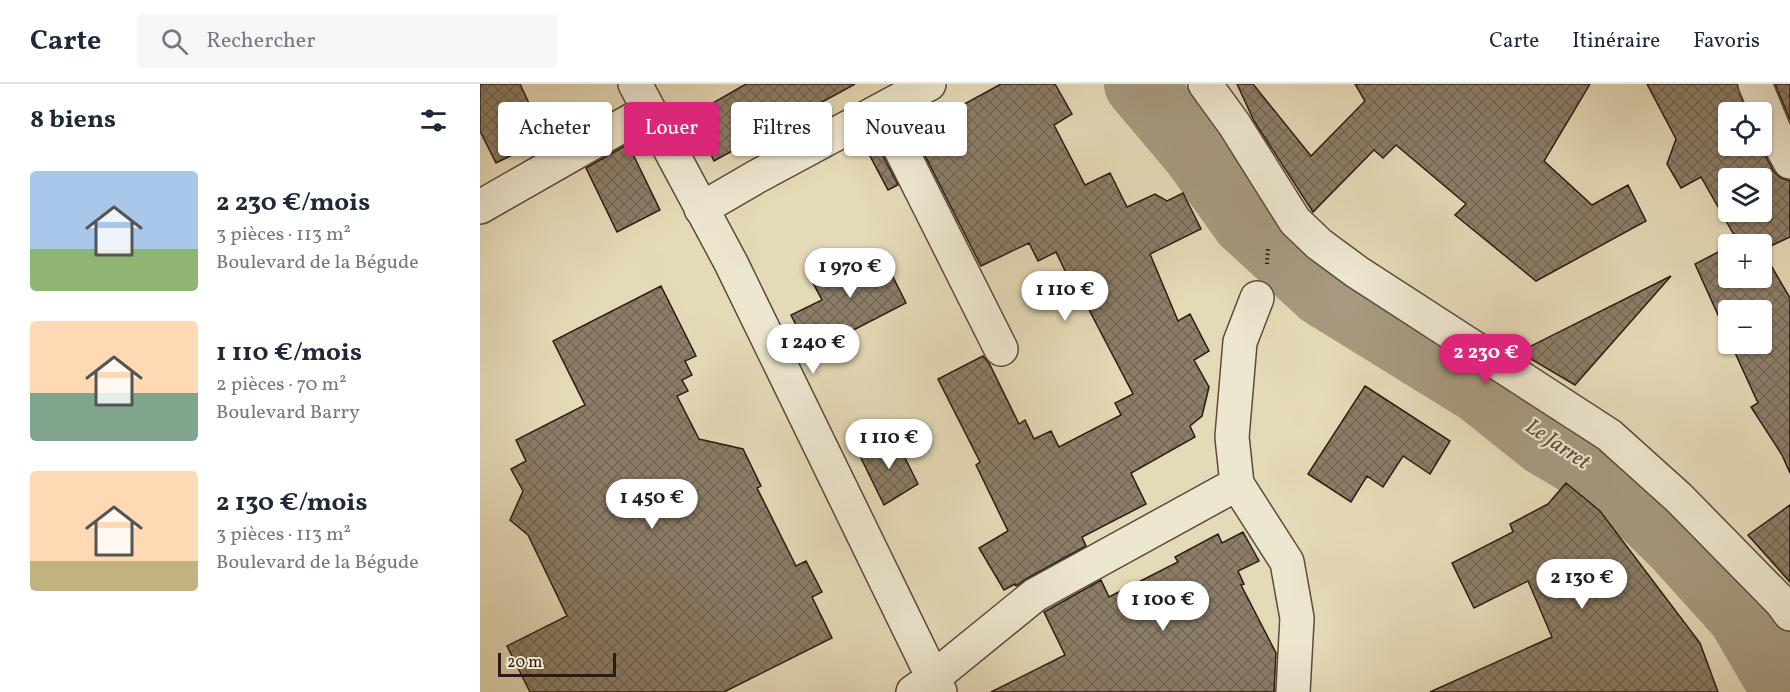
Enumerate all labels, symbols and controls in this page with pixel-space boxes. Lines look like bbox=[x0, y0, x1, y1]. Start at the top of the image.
search box bbox=[137, 14, 557, 68]
text: Carte bbox=[30, 22, 101, 61]
icon: search bbox=[158, 25, 191, 58]
text: Rechercher bbox=[206, 26, 315, 57]
text: Carte bbox=[1489, 27, 1539, 56]
text: Itinéraire bbox=[1572, 27, 1660, 56]
text: Favoris bbox=[1693, 27, 1760, 56]
text: 8 biens bbox=[30, 102, 116, 138]
chip: Acheter bbox=[498, 102, 612, 156]
chip: Louer bbox=[624, 102, 719, 156]
chip: Filtres bbox=[731, 102, 832, 156]
chip: Nouveau bbox=[844, 102, 967, 156]
map controls bbox=[1718, 102, 1772, 354]
button: locate bbox=[1718, 102, 1772, 156]
icon: filters bbox=[417, 104, 450, 137]
button: layers bbox=[1718, 168, 1772, 222]
text: 2 230 €/mois bbox=[216, 185, 370, 221]
icon: home bbox=[78, 195, 150, 267]
text: 3 pièces · 113 m² bbox=[216, 221, 351, 249]
button: + bbox=[1718, 234, 1772, 288]
pin: 1 970 € bbox=[795, 248, 905, 299]
text: Boulevard de la Bégude bbox=[216, 249, 419, 277]
text: 1 970 € bbox=[818, 253, 882, 281]
pin: 1 110 € bbox=[1010, 271, 1120, 322]
text: 1 110 € bbox=[1035, 276, 1095, 304]
button: − bbox=[1718, 300, 1772, 354]
pin: 1 240 € bbox=[758, 324, 868, 375]
text: 1 240 € bbox=[781, 329, 845, 357]
pin: 2 230 € bbox=[1431, 334, 1541, 385]
text: 1 110 €/mois bbox=[216, 335, 362, 371]
text: 2 230 € bbox=[1453, 339, 1519, 367]
icon: home bbox=[78, 345, 150, 417]
text: 2 pièces · 70 m² bbox=[216, 371, 347, 399]
text: Boulevard Barry bbox=[216, 399, 360, 427]
water label: Le Jarret bbox=[1518, 412, 1596, 479]
pin: 1 110 € bbox=[834, 419, 944, 470]
text: 1 110 € bbox=[859, 424, 919, 452]
pin: 1 450 € bbox=[597, 479, 707, 530]
text: 1 450 € bbox=[620, 484, 684, 512]
text: 2 130 €/mois bbox=[216, 485, 368, 521]
icon: home bbox=[78, 495, 150, 567]
text: 3 pièces · 113 m² bbox=[216, 521, 351, 549]
text: Boulevard de la Bégude bbox=[216, 549, 419, 577]
pin: 2 130 € bbox=[1527, 559, 1637, 610]
text: 2 130 € bbox=[1550, 564, 1614, 592]
pin: 1 100 € bbox=[1108, 581, 1218, 632]
text: 1 100 € bbox=[1131, 586, 1195, 614]
scale bar bbox=[498, 650, 616, 678]
text: 20 m bbox=[507, 652, 542, 674]

